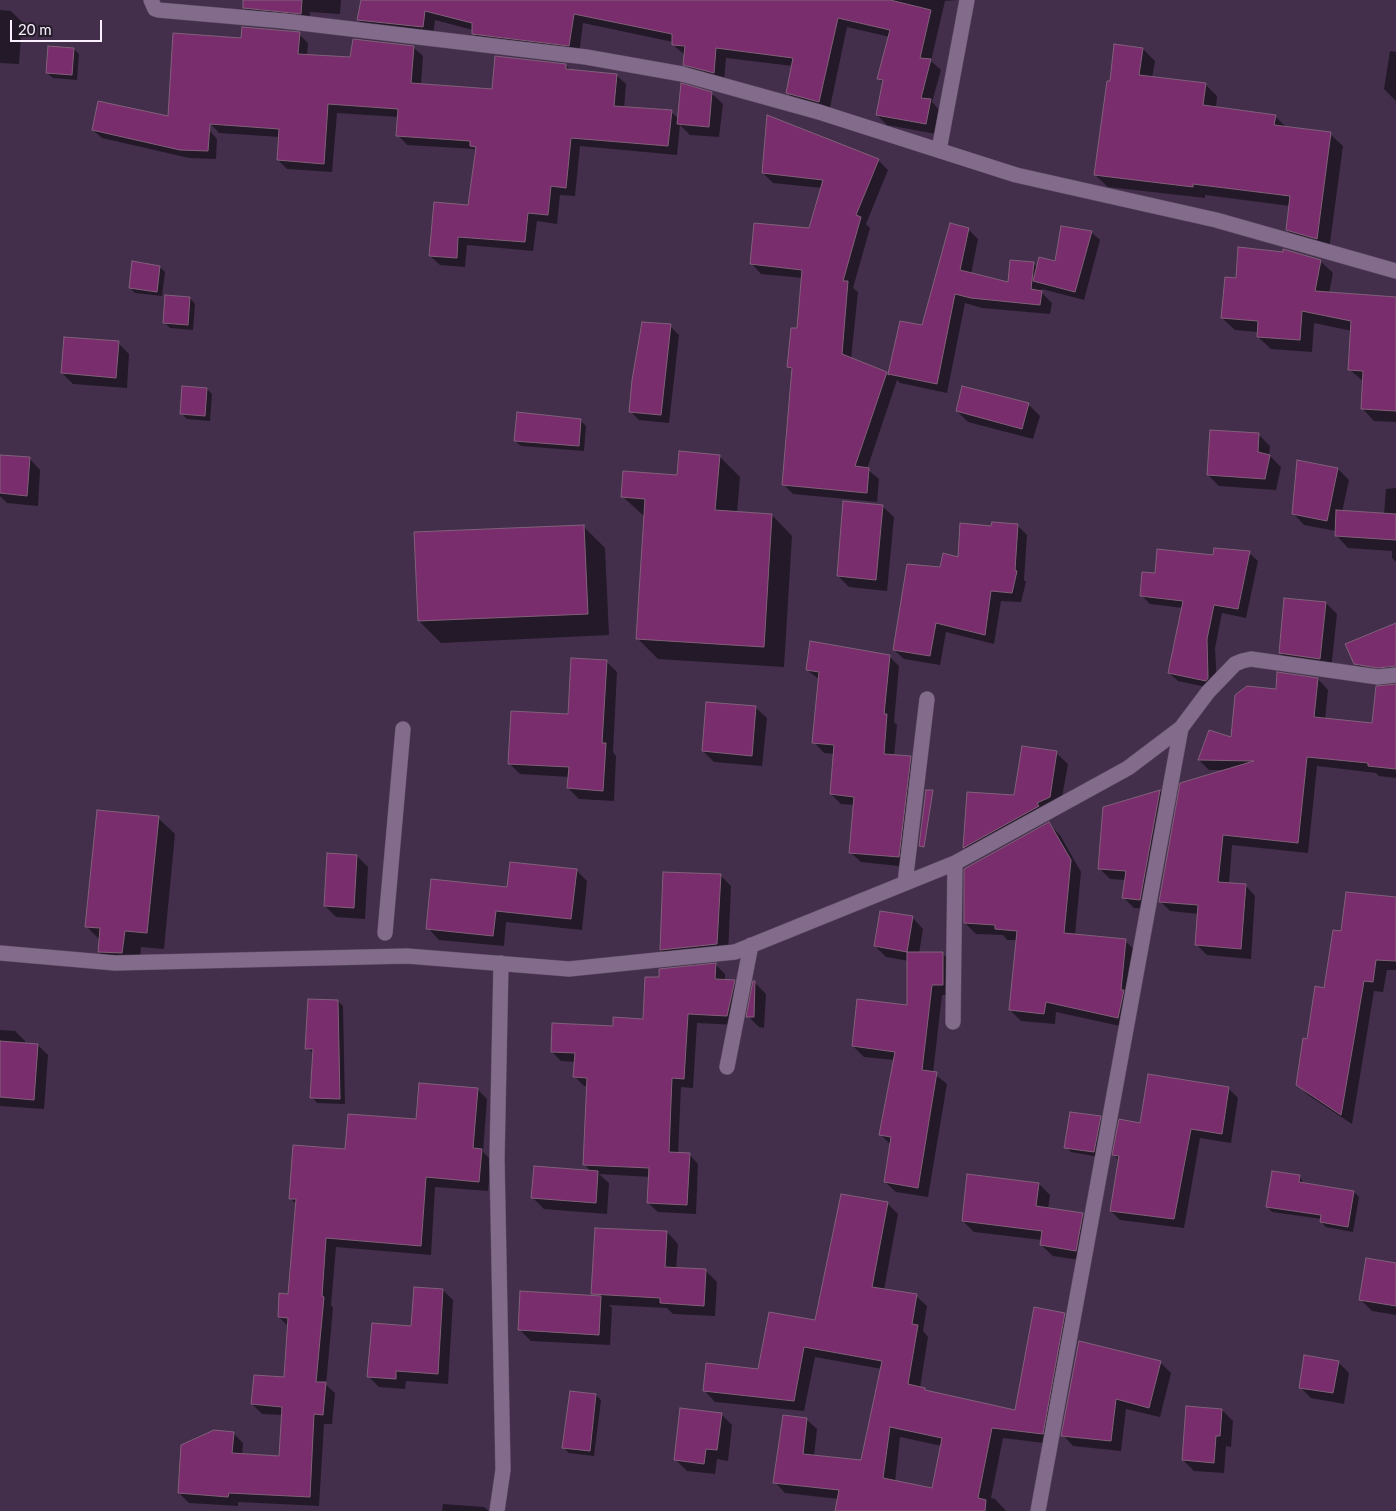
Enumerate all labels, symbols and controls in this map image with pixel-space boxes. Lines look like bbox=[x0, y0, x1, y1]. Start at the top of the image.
scale bar bbox=[12, 10, 105, 42]
text: 20 m bbox=[18, 20, 52, 38]

